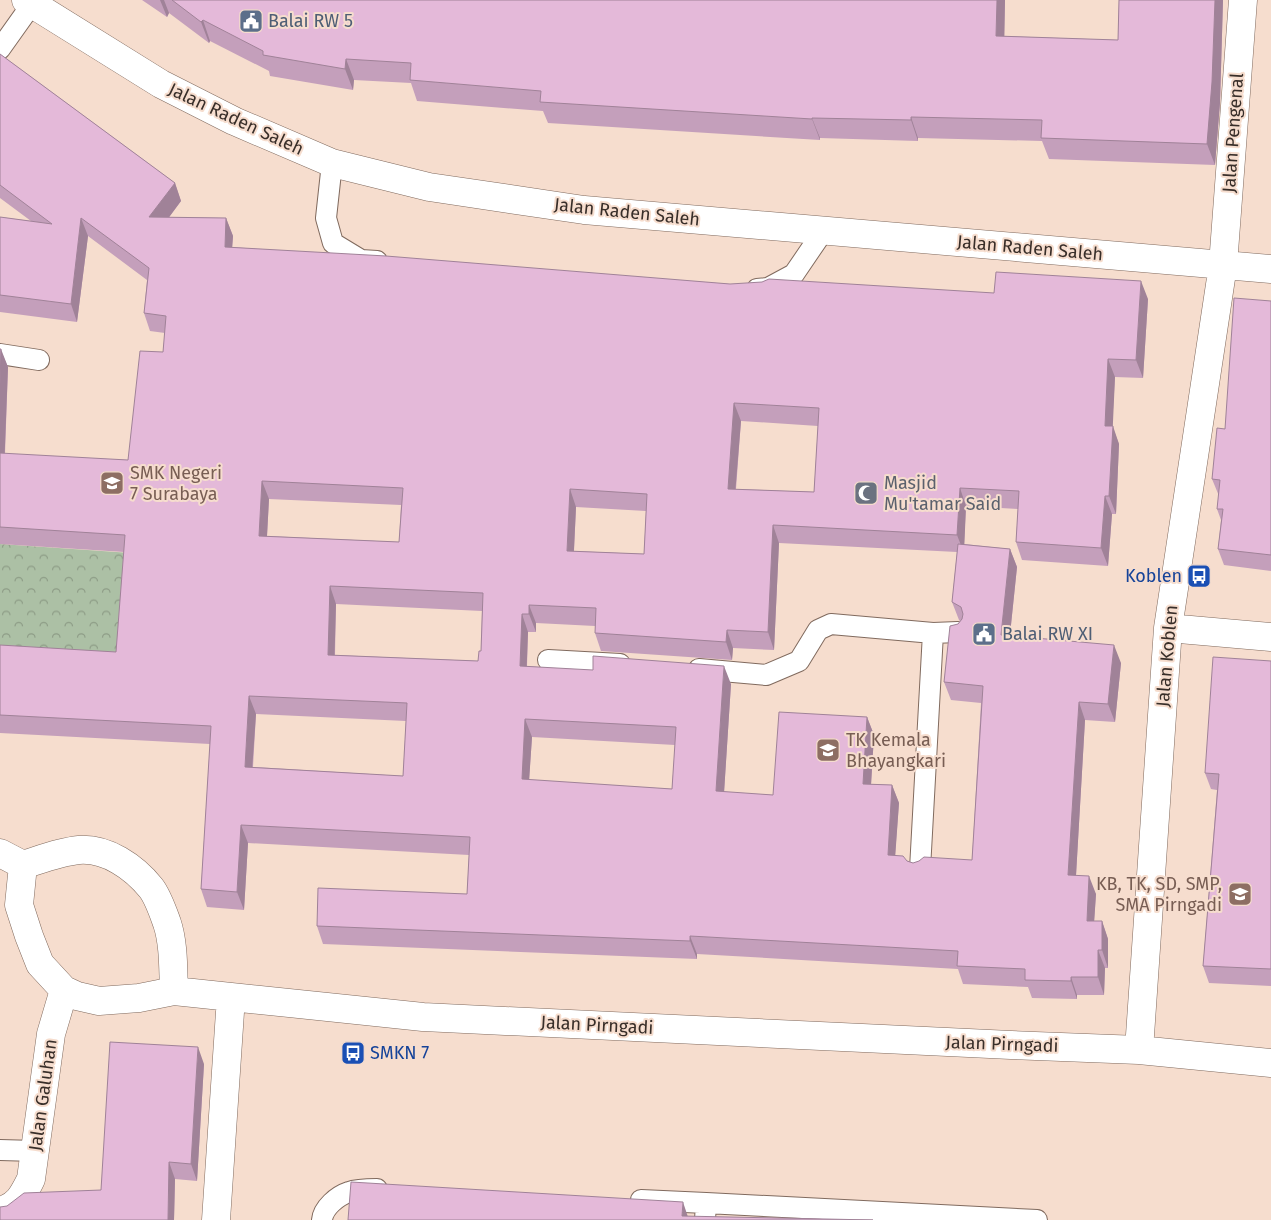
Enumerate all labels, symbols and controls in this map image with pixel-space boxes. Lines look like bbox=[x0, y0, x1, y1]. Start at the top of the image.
public building icon: Balai RW 5 bbox=[238, 8, 264, 34]
place label: Balai RW 5 bbox=[268, 10, 353, 32]
street label: Jalan Pengenal bbox=[1218, 72, 1248, 194]
street label: Jalan Raden Saleh bbox=[165, 78, 307, 160]
street label: Jalan Raden Saleh bbox=[553, 193, 701, 231]
street label: Jalan Raden Saleh bbox=[956, 231, 1104, 265]
place label: SMK Negeri 7 Surabaya bbox=[130, 462, 222, 505]
school or university icon: SMK Negeri 7 Surabaya bbox=[99, 470, 125, 496]
place label: Masjid Mu'tamar Said bbox=[884, 472, 1001, 515]
mosque icon: Masjid Mu'tamar Said bbox=[853, 480, 879, 506]
bus stop icon: Koblen bbox=[1186, 563, 1212, 589]
place label: Koblen bbox=[1125, 565, 1182, 587]
street label: Jalan Koblen bbox=[1152, 604, 1182, 708]
public building icon: Balai RW XI bbox=[971, 621, 997, 647]
place label: Balai RW XI bbox=[1002, 623, 1093, 645]
place label: TK Kemala Bhayangkari bbox=[846, 729, 946, 772]
school or university icon: TK Kemala Bhayangkari bbox=[815, 737, 841, 763]
place label: KB, TK, SD, SMP, SMA Pirngadi bbox=[1096, 873, 1222, 916]
school or university icon: KB, TK, SD, SMP, SMA Pirngadi bbox=[1227, 881, 1253, 907]
street label: Jalan Pirngadi bbox=[540, 1011, 654, 1039]
street label: Jalan Pirngadi bbox=[945, 1031, 1059, 1057]
street label: Jalan Galuhan bbox=[24, 1038, 62, 1152]
bus stop icon: SMKN 7 bbox=[340, 1040, 366, 1066]
place label: SMKN 7 bbox=[370, 1042, 429, 1064]

